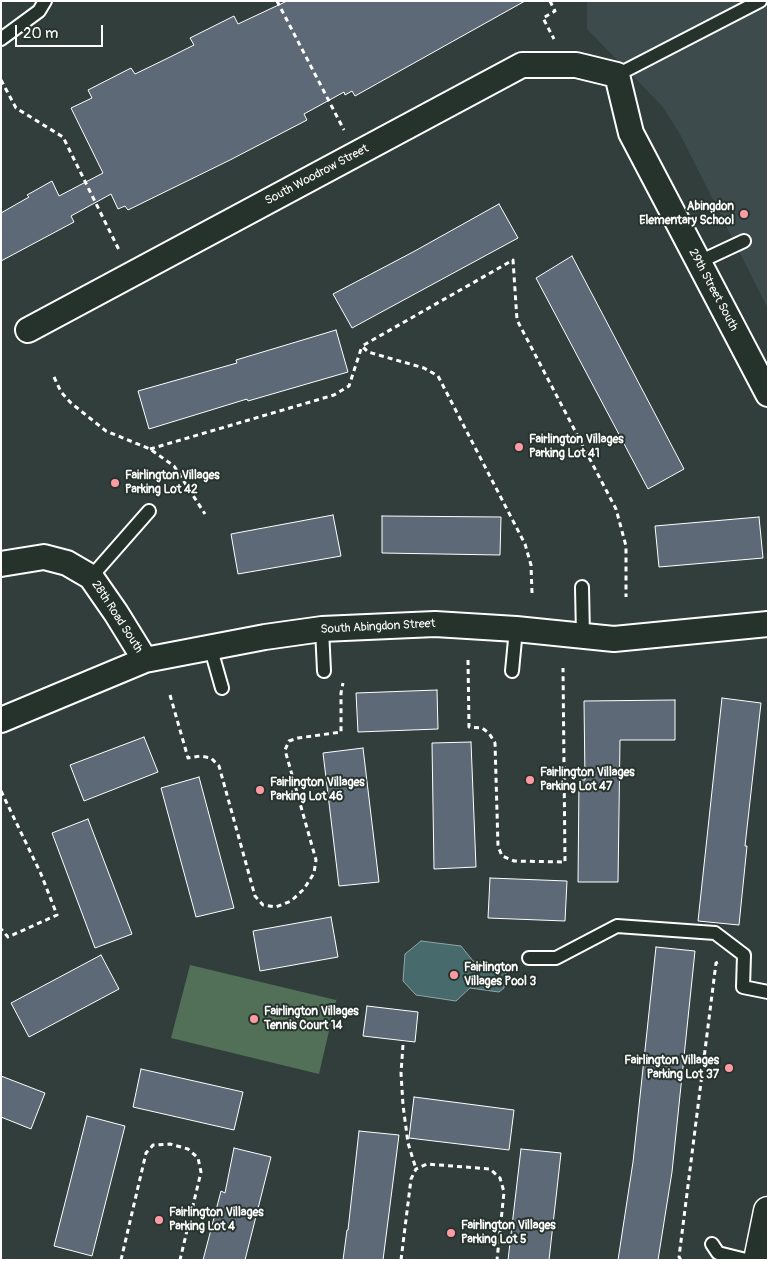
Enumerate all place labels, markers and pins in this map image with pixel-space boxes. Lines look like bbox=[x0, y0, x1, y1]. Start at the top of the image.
place label: Abingdon Elementary School bbox=[639, 200, 734, 228]
marker: Abingdon Elementary School bbox=[738, 208, 750, 220]
place label: Fairlington Villages Parking Lot 41 bbox=[529, 433, 624, 461]
marker: Fairlington Villages Parking Lot 41 bbox=[513, 441, 525, 453]
place label: Fairlington Villages Parking Lot 42 bbox=[125, 469, 220, 497]
marker: Fairlington Villages Parking Lot 42 bbox=[109, 477, 121, 489]
place label: Fairlington Villages Parking Lot 47 bbox=[540, 766, 635, 794]
marker: Fairlington Villages Parking Lot 47 bbox=[524, 774, 536, 786]
place label: Fairlington Villages Parking Lot 46 bbox=[270, 776, 365, 804]
marker: Fairlington Villages Parking Lot 46 bbox=[254, 784, 266, 796]
place label: Fairlington Villages Pool 3 bbox=[464, 961, 536, 989]
marker: Fairlington Villages Pool 3 bbox=[448, 969, 460, 981]
place label: Fairlington Villages Tennis Court 14 bbox=[264, 1005, 359, 1033]
marker: Fairlington Villages Tennis Court 14 bbox=[248, 1013, 260, 1025]
place label: Fairlington Villages Parking Lot 37 bbox=[624, 1054, 719, 1082]
marker: Fairlington Villages Parking Lot 37 bbox=[723, 1062, 735, 1074]
place label: Fairlington Villages Parking Lot 4 bbox=[169, 1206, 264, 1234]
marker: Fairlington Villages Parking Lot 4 bbox=[153, 1214, 165, 1226]
place label: Fairlington Villages Parking Lot 5 bbox=[461, 1219, 556, 1247]
marker: Fairlington Villages Parking Lot 5 bbox=[445, 1227, 457, 1239]

